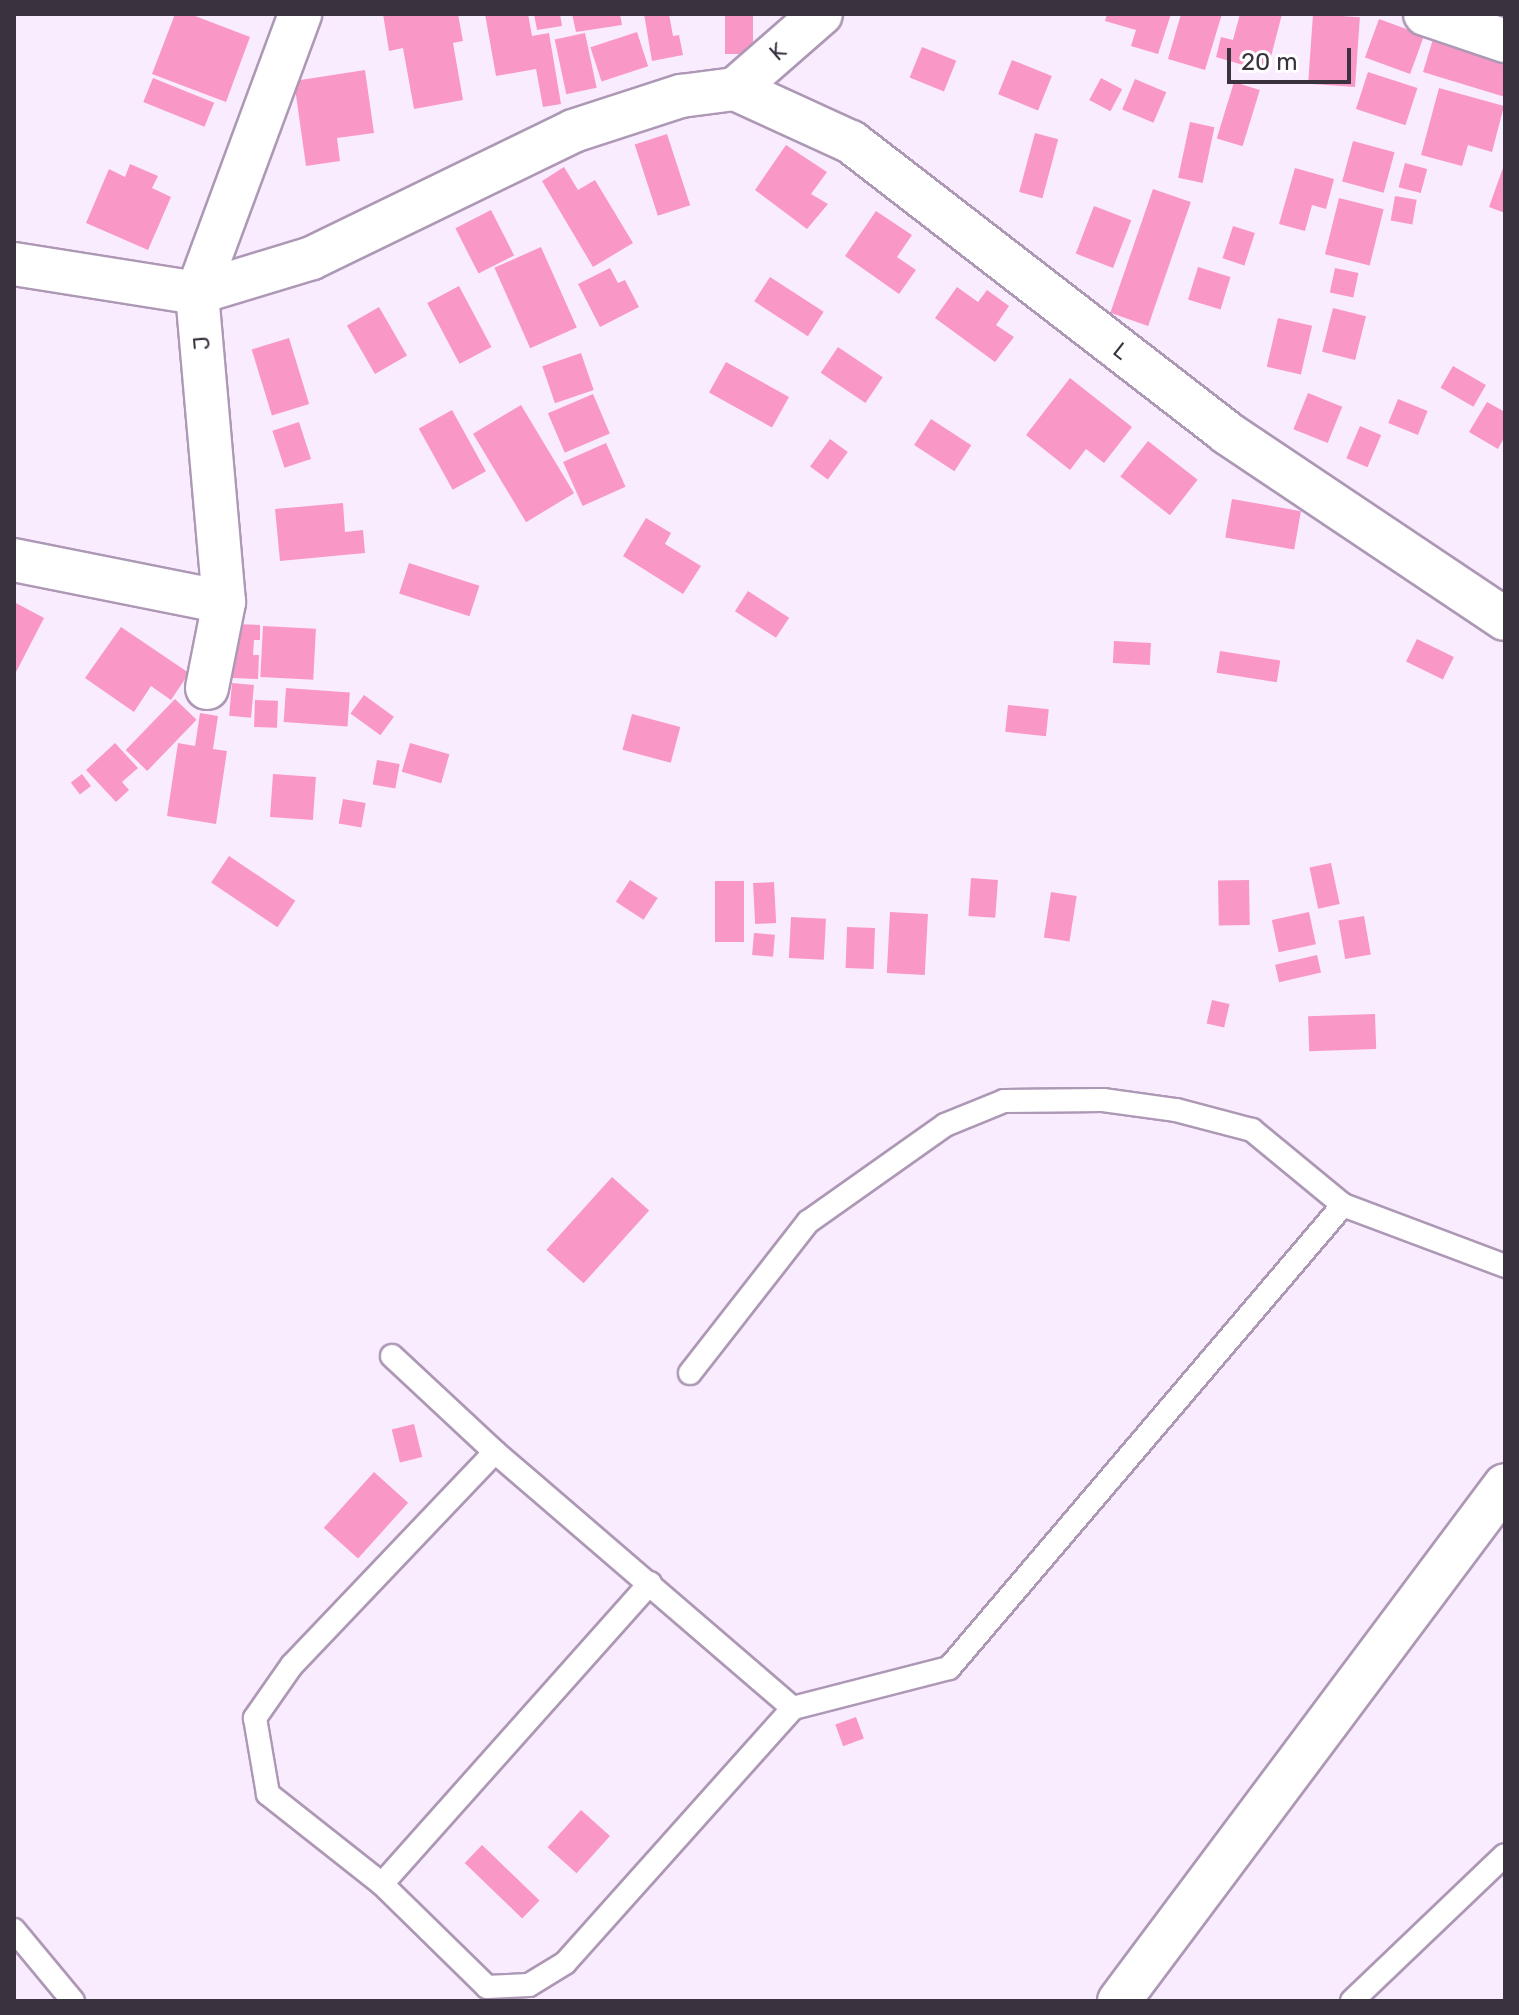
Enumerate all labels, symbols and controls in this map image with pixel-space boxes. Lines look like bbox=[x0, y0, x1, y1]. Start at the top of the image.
scale bar bbox=[1231, 32, 1355, 82]
street label: K bbox=[764, 38, 792, 66]
text: 20 m bbox=[1241, 48, 1298, 76]
street label: J bbox=[188, 335, 216, 351]
street label: L bbox=[1108, 337, 1134, 365]

